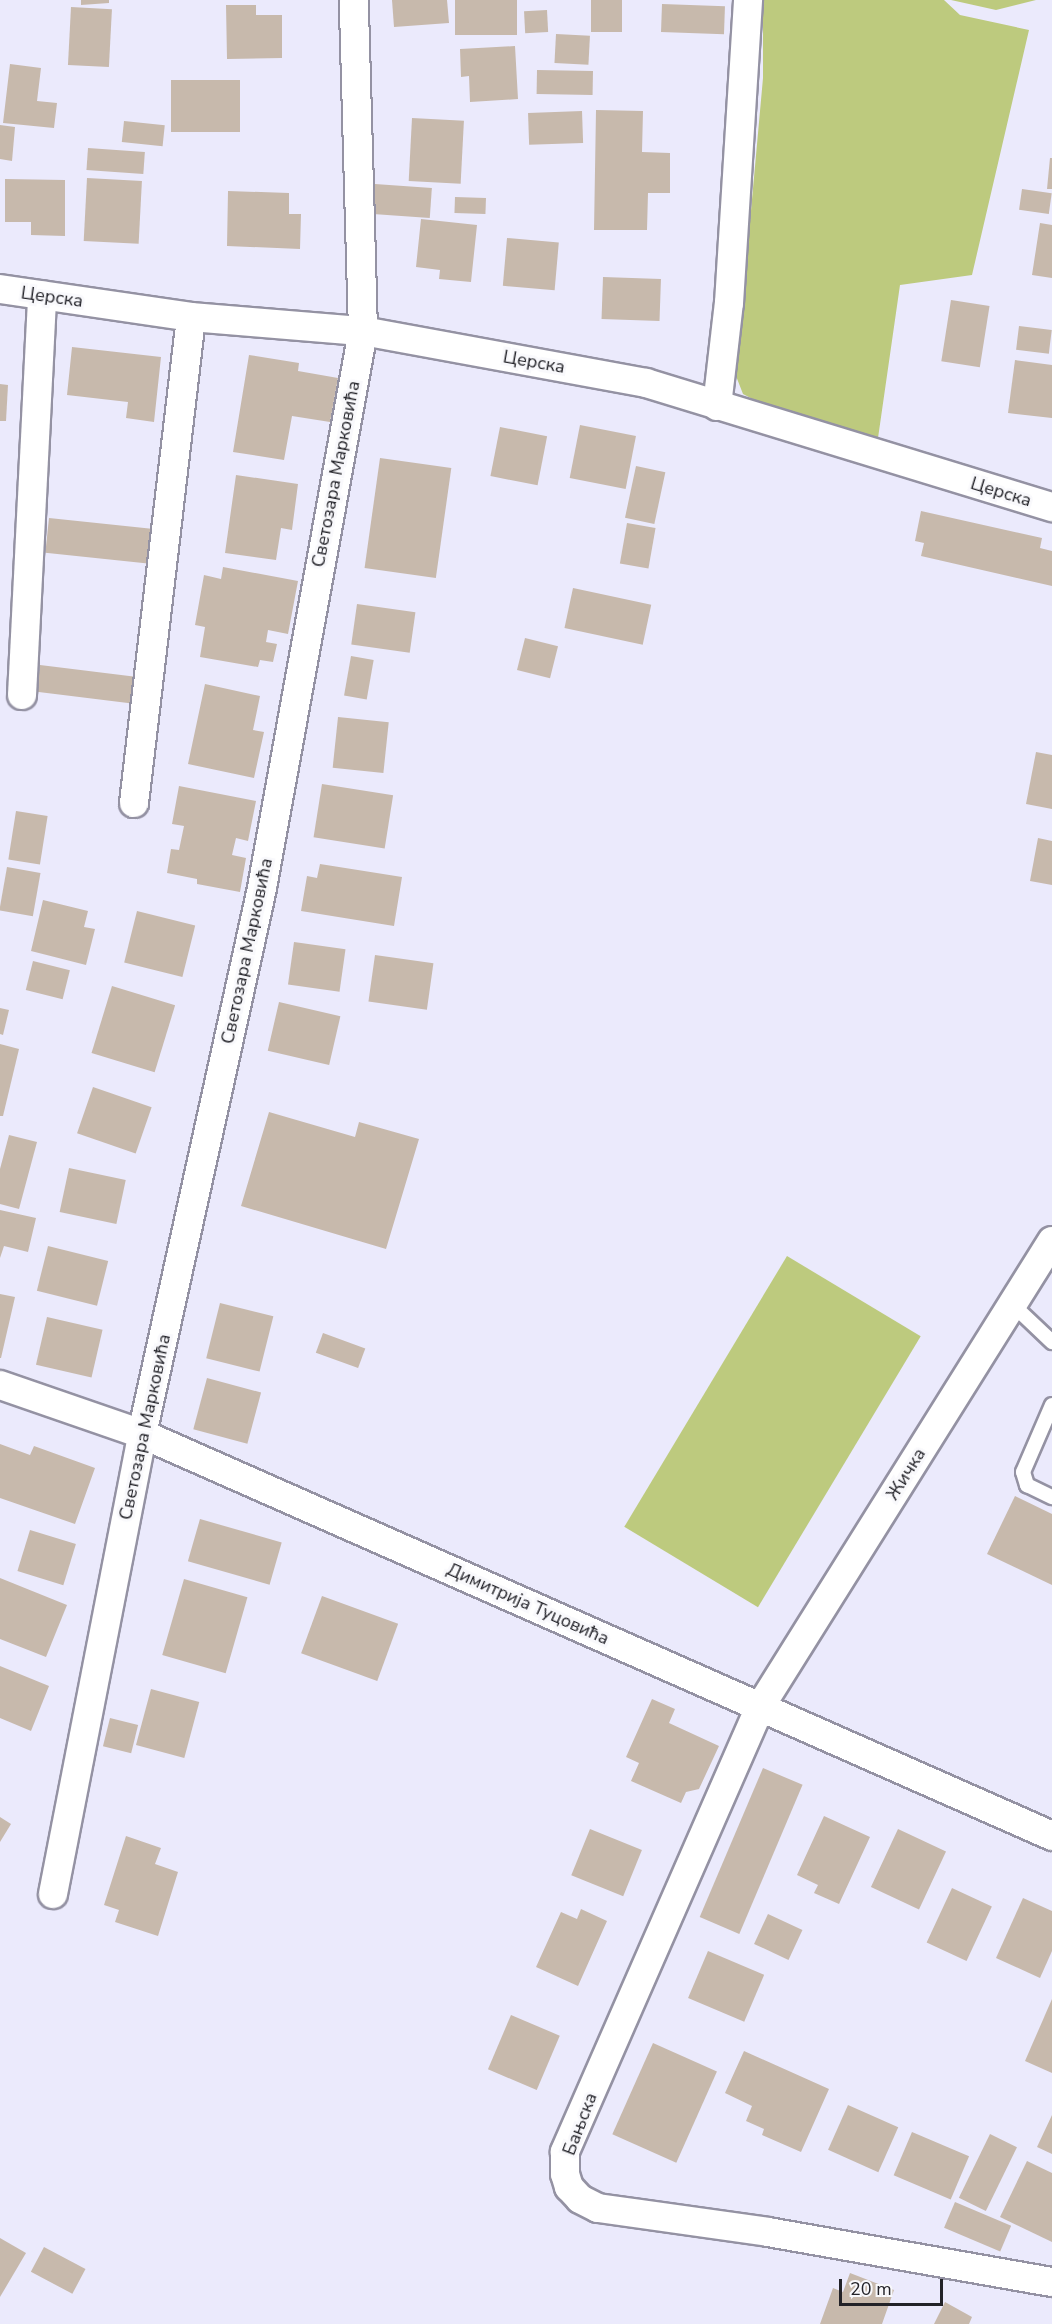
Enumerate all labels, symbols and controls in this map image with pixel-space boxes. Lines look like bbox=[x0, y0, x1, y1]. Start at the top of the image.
street label: Церска bbox=[20, 282, 84, 312]
street label: Церска bbox=[501, 346, 567, 378]
street label: Светозара Марковића bbox=[307, 379, 365, 569]
street label: Церска bbox=[968, 473, 1034, 511]
street label: Светозара Марковића bbox=[217, 856, 277, 1046]
street label: Светозара Марковића bbox=[115, 1332, 175, 1522]
street label: Жичка bbox=[882, 1444, 930, 1504]
street label: Димитрија Туцовића bbox=[444, 1559, 612, 1649]
street label: Бањска bbox=[558, 2090, 602, 2158]
scale bar bbox=[842, 2267, 946, 2305]
text: 20 m bbox=[850, 2277, 892, 2301]

